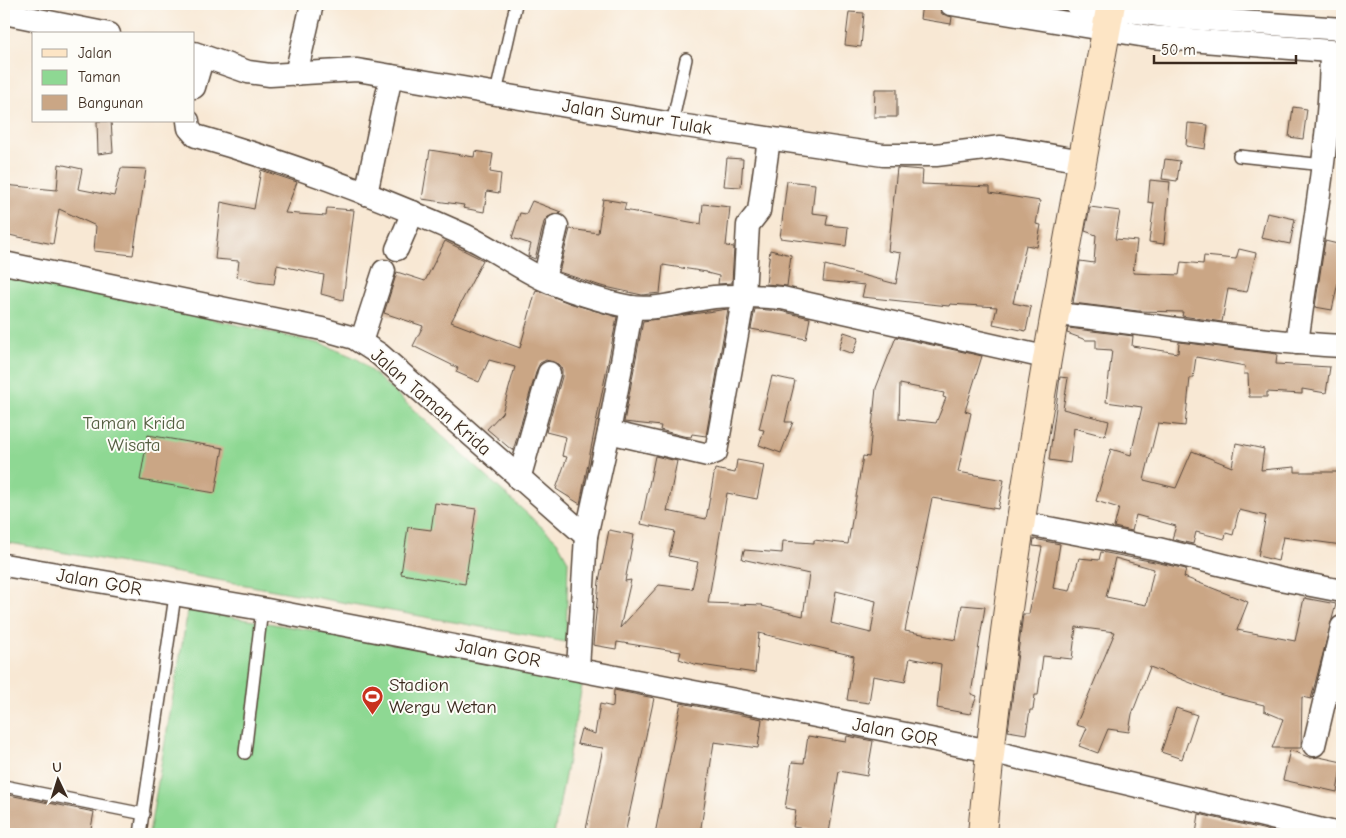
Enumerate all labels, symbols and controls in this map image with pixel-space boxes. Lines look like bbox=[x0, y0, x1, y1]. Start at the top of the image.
legend bbox=[32, 32, 195, 122]
scale bar bbox=[1154, 32, 1296, 64]
text: 50 m bbox=[1161, 41, 1196, 59]
text: Jalan bbox=[78, 44, 112, 62]
text: Taman bbox=[78, 68, 121, 86]
text: Bangunan bbox=[78, 94, 143, 112]
street label: Jalan Sumur Tulak bbox=[560, 94, 714, 140]
street label: Jalan Taman Krida bbox=[366, 344, 496, 460]
park label: Taman Krida Wisata bbox=[83, 412, 185, 456]
street label: Jalan GOR bbox=[55, 564, 143, 600]
street label: Jalan GOR bbox=[453, 634, 543, 672]
place label: Stadion Wergu Wetan bbox=[389, 674, 497, 718]
sports icon: Stadion Wergu Wetan bbox=[361, 684, 385, 715]
street label: Jalan GOR bbox=[850, 713, 940, 751]
north arrow bbox=[32, 756, 82, 806]
text: U bbox=[52, 759, 62, 776]

